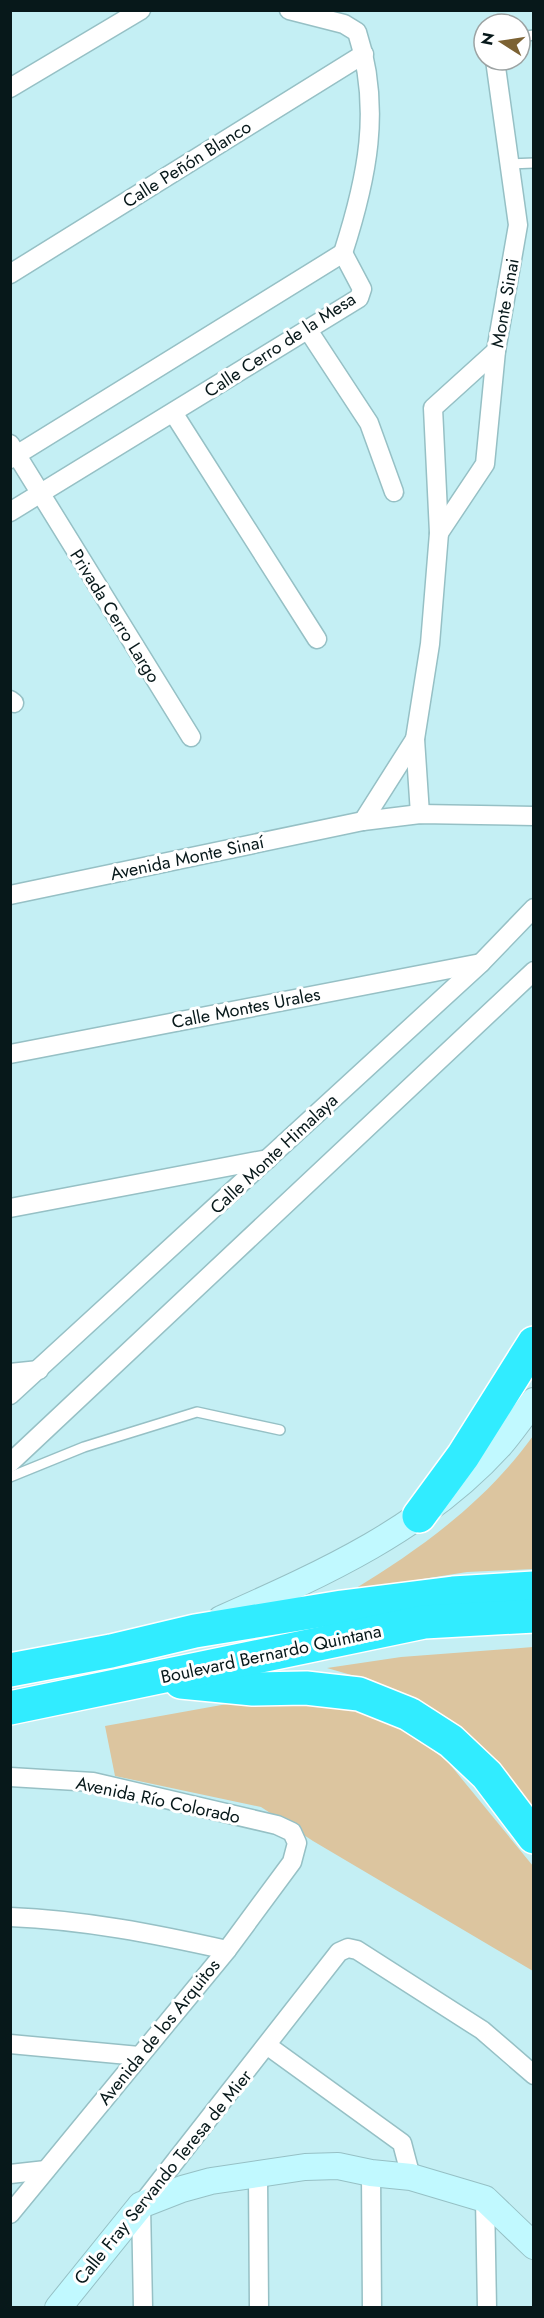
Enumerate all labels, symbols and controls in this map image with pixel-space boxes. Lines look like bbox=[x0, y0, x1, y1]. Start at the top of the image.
north arrow bbox=[472, 12, 532, 72]
text: N bbox=[475, 30, 500, 48]
street label: Calle Peñón Blanco bbox=[118, 114, 257, 214]
street label: Monte Sinai bbox=[484, 256, 526, 350]
street label: Calle Cerro de la Mesa bbox=[199, 286, 361, 404]
street label: Privada Cerro Largo bbox=[63, 544, 167, 688]
street label: Avenida Monte Sinaí bbox=[108, 829, 268, 887]
street label: Calle Montes Urales bbox=[169, 981, 323, 1035]
street label: Calle Monte Himalaya bbox=[204, 1088, 344, 1220]
street label: Boulevard Bernardo Quintana bbox=[158, 1618, 384, 1690]
street label: Avenida Río Colorado bbox=[73, 1770, 243, 1830]
street label: Avenida de los Arquitos bbox=[92, 1953, 226, 2111]
street label: Calle Fray Servando Teresa de Mier bbox=[68, 2063, 259, 2290]

